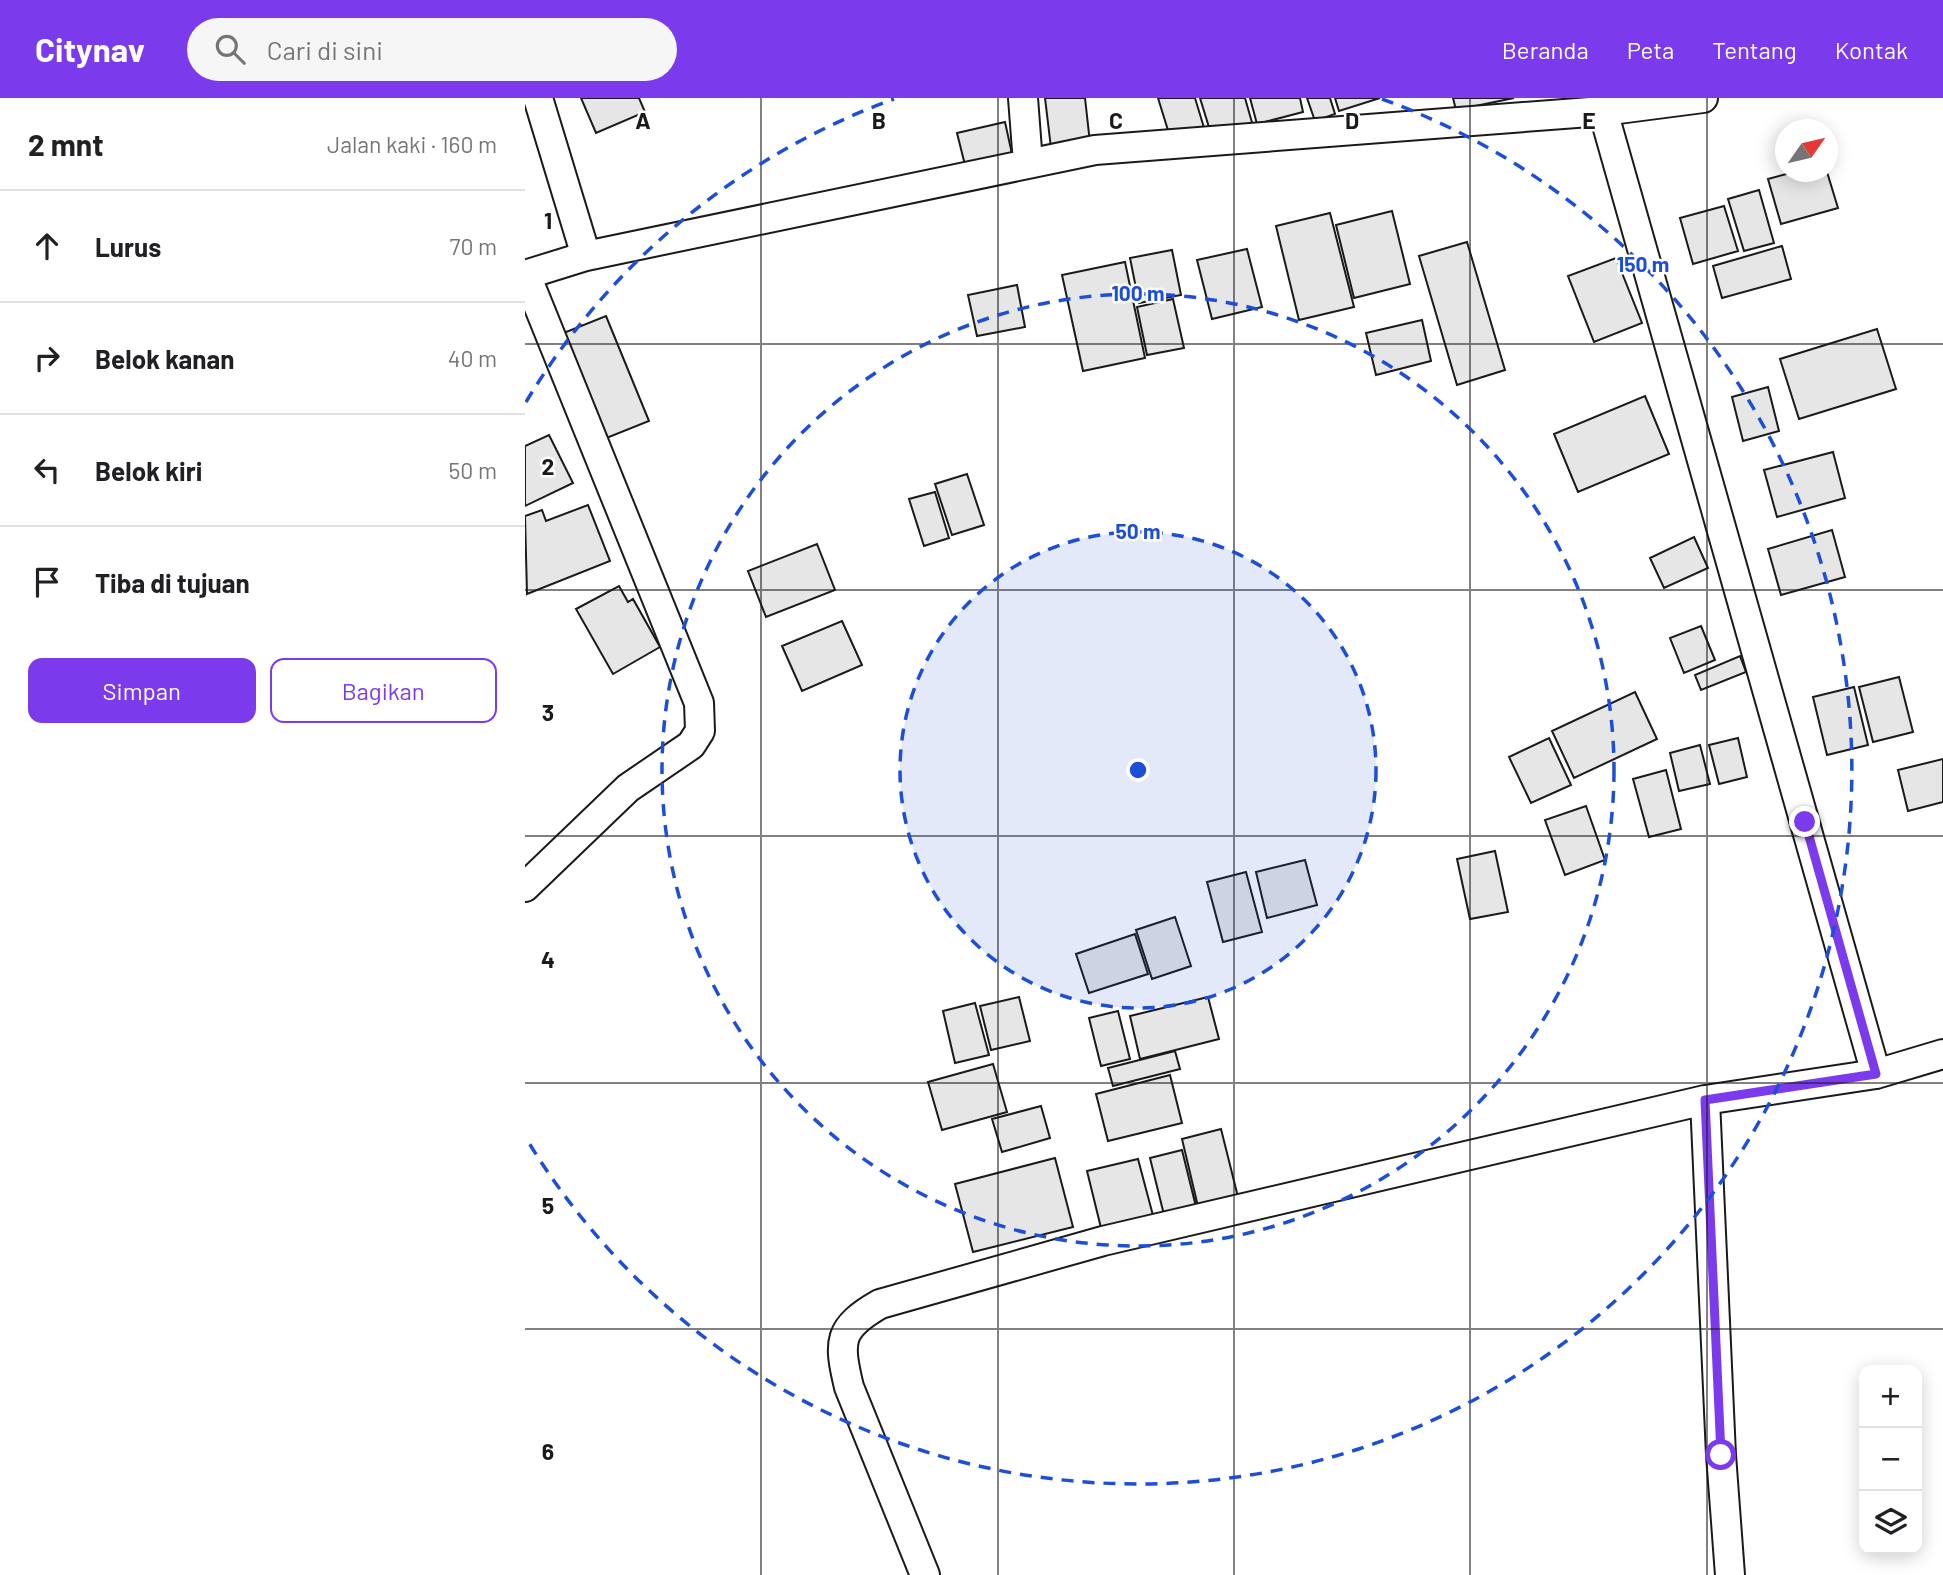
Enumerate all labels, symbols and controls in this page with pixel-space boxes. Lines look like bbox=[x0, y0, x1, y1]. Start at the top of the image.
search box bbox=[187, 18, 677, 81]
text: Citynav bbox=[35, 29, 145, 69]
icon: search bbox=[211, 30, 249, 68]
text: Cari di sini bbox=[267, 34, 383, 65]
text: Beranda bbox=[1502, 35, 1589, 64]
text: Peta bbox=[1627, 35, 1674, 64]
text: Tentang bbox=[1712, 35, 1797, 64]
text: Kontak bbox=[1835, 35, 1908, 64]
text: A bbox=[635, 106, 651, 134]
text: B bbox=[872, 106, 886, 134]
text: C bbox=[1109, 106, 1123, 134]
text: D bbox=[1345, 106, 1359, 134]
text: E bbox=[1582, 106, 1596, 134]
north arrow bbox=[1775, 119, 1838, 182]
text: 2 mnt bbox=[28, 126, 104, 162]
text: Jalan kaki · 160 m bbox=[327, 130, 497, 158]
text: 1 bbox=[544, 206, 552, 234]
icon: ahead bbox=[28, 227, 66, 265]
text: Lurus bbox=[95, 231, 161, 262]
text: 70 m bbox=[450, 232, 497, 260]
text: 150 m bbox=[1617, 251, 1669, 276]
text: 100 m bbox=[1111, 280, 1165, 305]
icon: right bbox=[28, 339, 66, 377]
text: Belok kanan bbox=[95, 343, 234, 374]
text: 40 m bbox=[448, 344, 497, 372]
icon: left bbox=[28, 451, 66, 489]
text: 2 bbox=[542, 452, 554, 480]
text: Belok kiri bbox=[95, 455, 202, 486]
text: 50 m bbox=[449, 456, 497, 484]
text: 50 m bbox=[1115, 518, 1161, 543]
icon: arrive bbox=[28, 563, 66, 601]
text: Tiba di tujuan bbox=[95, 567, 250, 598]
button: Simpan bbox=[28, 658, 256, 723]
button: Bagikan bbox=[270, 658, 497, 723]
text: 3 bbox=[542, 698, 554, 726]
centre of rings bbox=[1126, 758, 1150, 782]
route end bbox=[1789, 806, 1820, 837]
text: 4 bbox=[541, 945, 555, 973]
text: 5 bbox=[542, 1191, 554, 1219]
map controls bbox=[1859, 1365, 1922, 1554]
button: + bbox=[1859, 1365, 1922, 1428]
button: − bbox=[1859, 1428, 1922, 1491]
text: 6 bbox=[542, 1437, 554, 1465]
route start bbox=[1705, 1439, 1736, 1470]
button: layers bbox=[1859, 1491, 1922, 1554]

